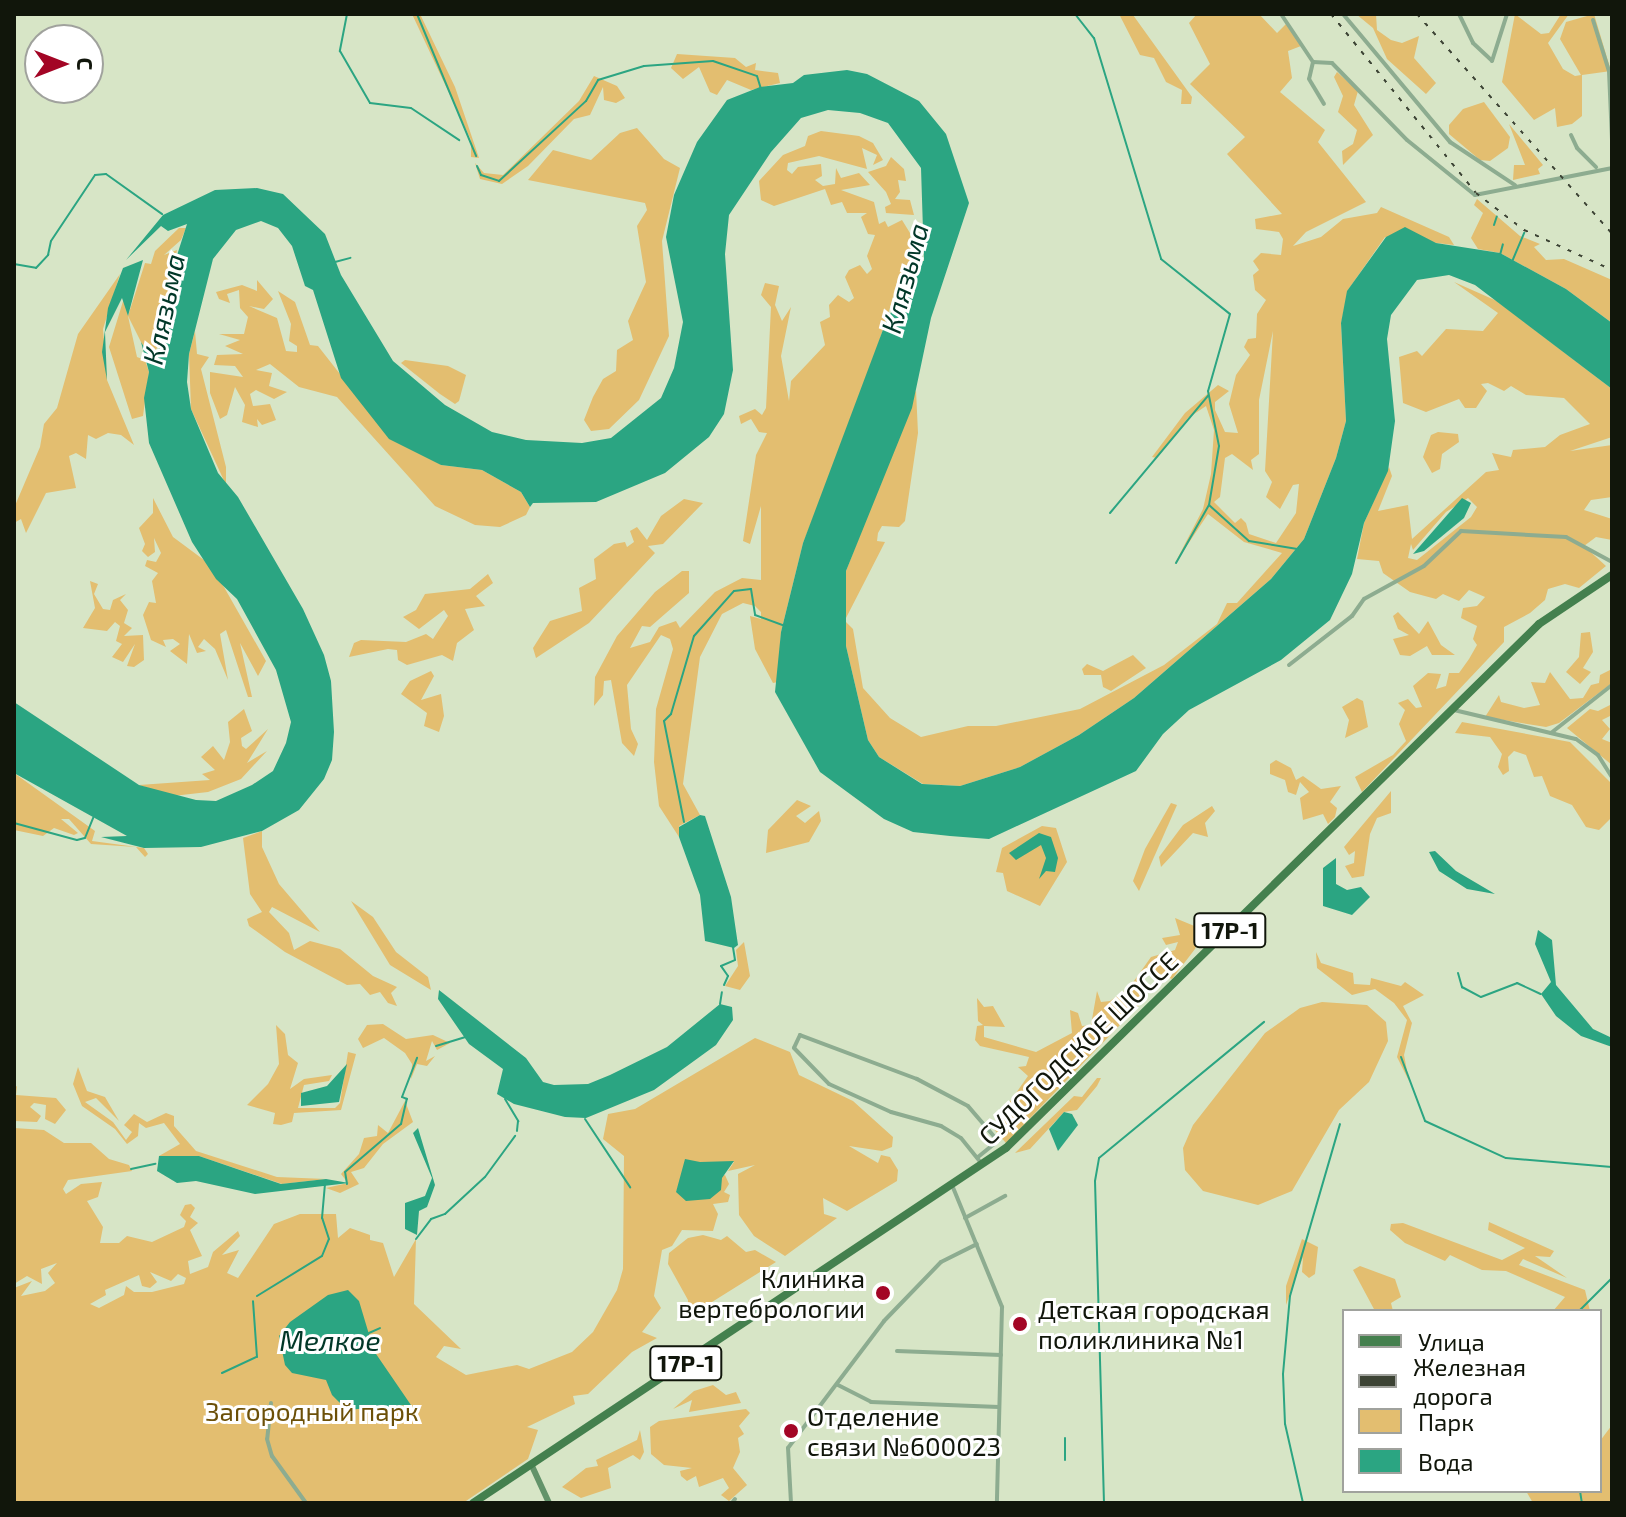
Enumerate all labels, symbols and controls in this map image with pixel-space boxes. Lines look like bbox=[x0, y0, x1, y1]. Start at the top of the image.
north arrow bbox=[24, 24, 104, 104]
text: С bbox=[73, 58, 99, 70]
water label: Клязьма bbox=[873, 219, 935, 337]
water label: Клязьма bbox=[135, 250, 191, 368]
road number: 17Р-1 bbox=[1192, 910, 1268, 950]
street label: СУДОГОДСКОЕ ШОССЕ bbox=[972, 945, 1184, 1151]
place label: Клиника вертебрологии bbox=[678, 1262, 865, 1324]
marker: Клиника вертебрологии bbox=[872, 1282, 894, 1304]
place label: Детская городская поликлиника №1 bbox=[1038, 1293, 1270, 1354]
legend bbox=[1342, 1309, 1602, 1493]
marker: Детская городская поликлиника №1 bbox=[1009, 1313, 1031, 1335]
water label: Мелкое bbox=[280, 1323, 380, 1357]
text: Улица bbox=[1418, 1327, 1485, 1356]
road number: 17Р-1 bbox=[648, 1343, 724, 1383]
text: Железная дорога bbox=[1413, 1352, 1526, 1410]
park label: Загородный парк bbox=[205, 1395, 419, 1427]
place label: Отделение связи №600023 bbox=[807, 1400, 1001, 1462]
text: Парк bbox=[1418, 1407, 1474, 1436]
marker: Отделение связи №600023 bbox=[782, 1422, 800, 1440]
text: Вода bbox=[1418, 1447, 1474, 1476]

